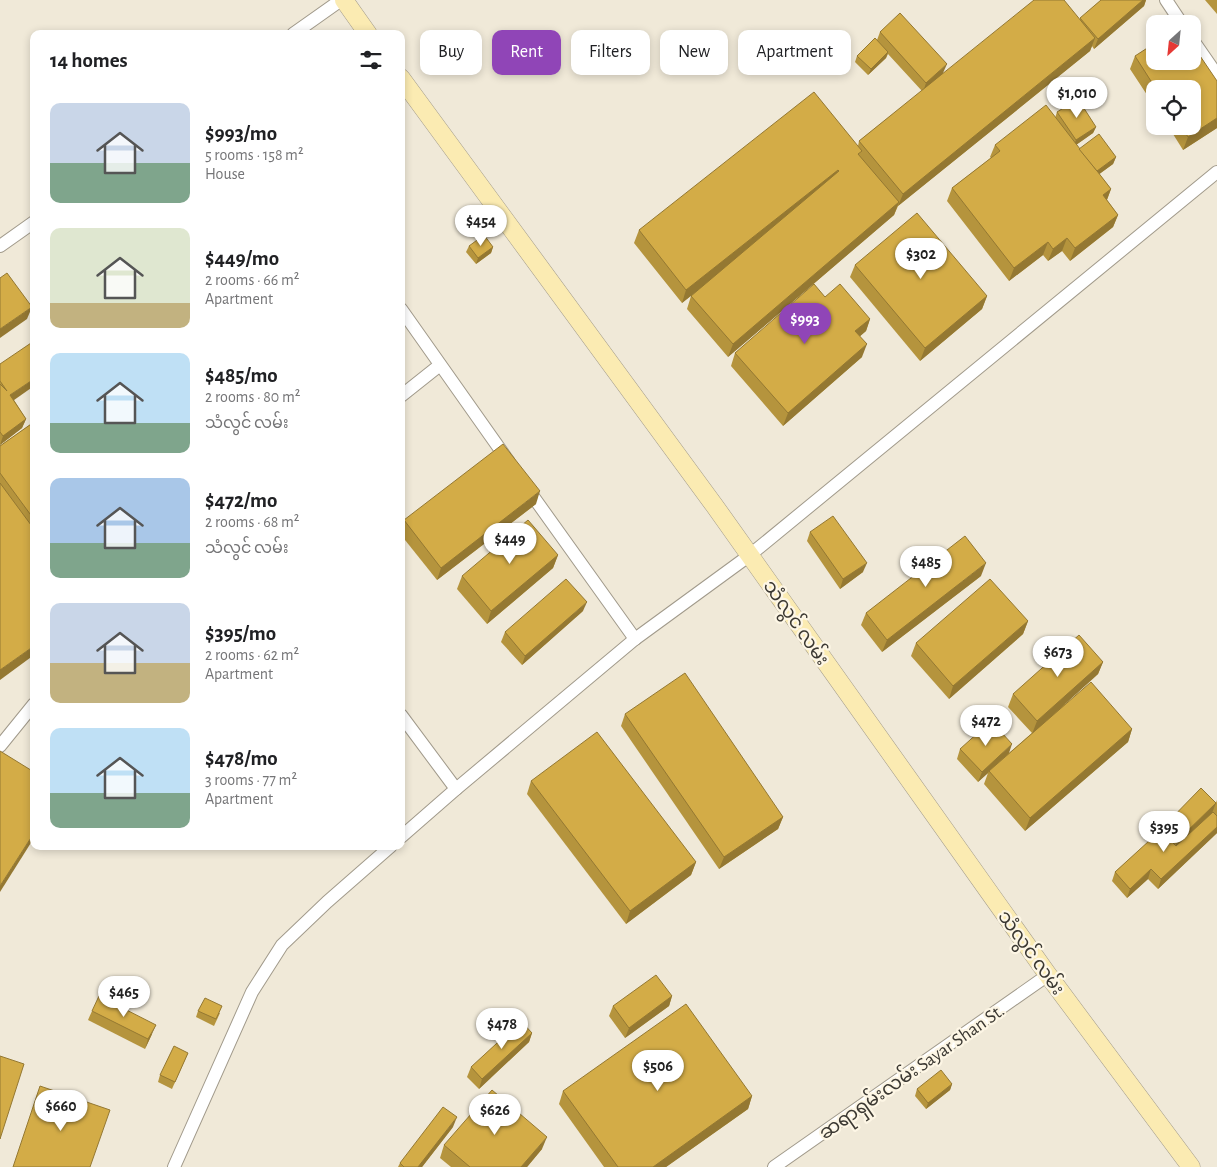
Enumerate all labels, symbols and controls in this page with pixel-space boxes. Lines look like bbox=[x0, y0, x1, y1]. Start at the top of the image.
north arrow bbox=[1146, 15, 1201, 70]
map controls bbox=[1146, 15, 1201, 135]
chip: Buy bbox=[420, 30, 482, 75]
chip: Rent bbox=[492, 30, 561, 75]
chip: Filters bbox=[571, 30, 650, 75]
chip: New bbox=[660, 30, 728, 75]
chip: Apartment bbox=[738, 30, 851, 75]
icon: filters bbox=[357, 46, 385, 74]
text: 14 homes bbox=[50, 50, 128, 71]
pin: $1,010 bbox=[1036, 76, 1118, 119]
button: locate bbox=[1146, 80, 1201, 135]
text: $1,010 bbox=[1057, 85, 1097, 101]
icon: home bbox=[90, 123, 150, 183]
text: $993/mo bbox=[205, 123, 277, 144]
text: 5 rooms · 158 m² bbox=[205, 147, 304, 163]
text: House bbox=[205, 166, 245, 182]
pin: $454 bbox=[451, 204, 511, 247]
text: $454 bbox=[466, 213, 496, 229]
pin: $302 bbox=[891, 238, 951, 280]
text: $302 bbox=[906, 246, 936, 262]
icon: home bbox=[90, 248, 150, 308]
text: $449/mo bbox=[205, 248, 279, 269]
text: 2 rooms · 66 m² bbox=[205, 272, 299, 288]
text: Apartment bbox=[205, 291, 273, 307]
pin: $993 bbox=[775, 302, 835, 345]
text: $993 bbox=[790, 311, 820, 327]
text: $485/mo bbox=[205, 365, 278, 386]
icon: home bbox=[90, 373, 150, 433]
text: 2 rooms · 80 m² bbox=[205, 389, 300, 405]
text: သံလွင် လမ်း bbox=[205, 415, 288, 431]
text: $472/mo bbox=[205, 490, 277, 511]
icon: home bbox=[90, 498, 150, 558]
text: 2 rooms · 68 m² bbox=[205, 514, 299, 530]
pin: $449 bbox=[480, 522, 540, 565]
text: $449 bbox=[494, 531, 526, 547]
text: သံလွင် လမ်း bbox=[205, 540, 288, 556]
pin: $485 bbox=[896, 546, 956, 588]
text: $485 bbox=[911, 554, 941, 570]
street label: သံလွင် လမ်း bbox=[755, 573, 837, 672]
icon: home bbox=[90, 623, 150, 683]
text: $395/mo bbox=[205, 623, 276, 644]
pin: $673 bbox=[1028, 636, 1088, 678]
text: $673 bbox=[1044, 644, 1072, 660]
text: 2 rooms · 62 m² bbox=[205, 647, 299, 663]
text: Apartment bbox=[205, 666, 273, 682]
pin: $472 bbox=[956, 704, 1016, 747]
text: $472 bbox=[971, 713, 1001, 729]
icon: home bbox=[90, 748, 150, 808]
text: $478/mo bbox=[205, 748, 278, 769]
text: 3 rooms · 77 m² bbox=[205, 772, 297, 788]
text: Apartment bbox=[205, 791, 273, 807]
pin: $395 bbox=[1134, 810, 1194, 853]
text: $395 bbox=[1150, 819, 1178, 835]
street label: သံလွင် လမ်း bbox=[990, 904, 1072, 1001]
pin: $465 bbox=[94, 976, 154, 1018]
text: $465 bbox=[109, 984, 139, 1000]
street label: ဆရာရှမ်းလမ်း Sayar Shan St. bbox=[812, 996, 1011, 1148]
pin: $478 bbox=[472, 1008, 532, 1050]
text: $478 bbox=[487, 1016, 517, 1032]
pin: $506 bbox=[628, 1050, 688, 1092]
text: $506 bbox=[643, 1058, 673, 1074]
pin: $660 bbox=[31, 1090, 91, 1132]
pin: $626 bbox=[465, 1094, 525, 1136]
text: $660 bbox=[46, 1098, 77, 1114]
text: $626 bbox=[480, 1102, 510, 1118]

